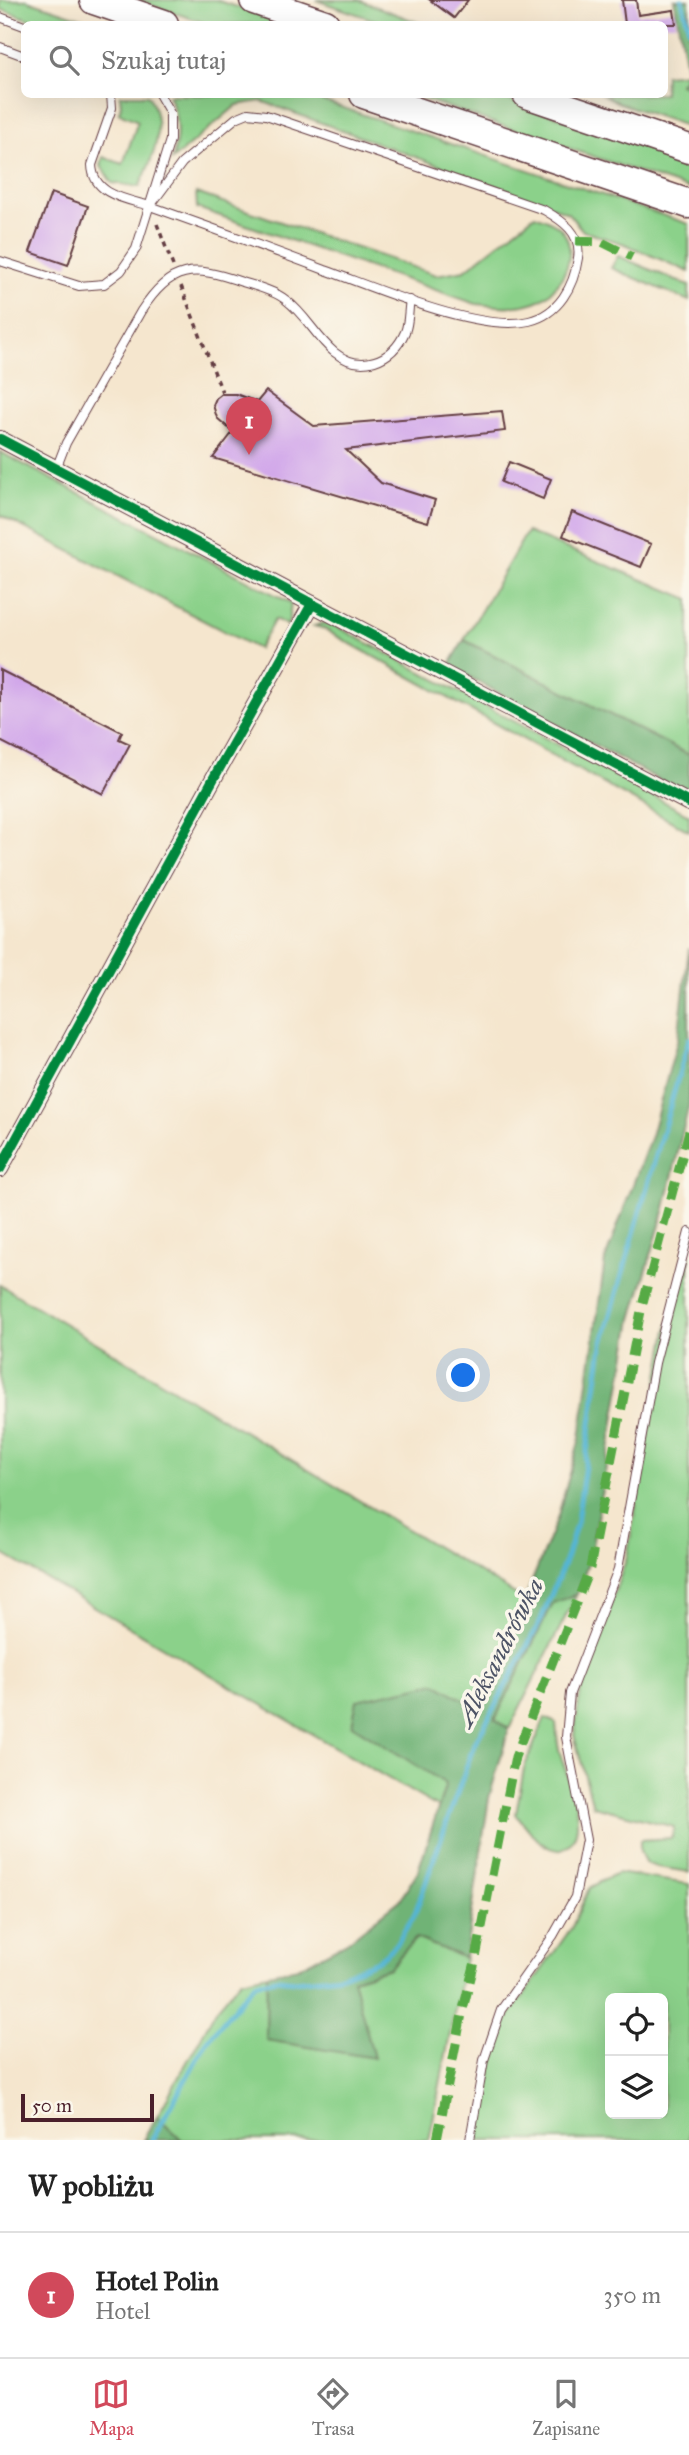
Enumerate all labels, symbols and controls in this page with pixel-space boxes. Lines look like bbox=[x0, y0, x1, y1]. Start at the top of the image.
search box bbox=[21, 21, 668, 98]
icon: search bbox=[45, 41, 83, 79]
text: Szukaj tutaj bbox=[101, 44, 226, 76]
pin: 1 bbox=[226, 397, 272, 455]
your location bbox=[446, 1358, 480, 1392]
water label: Aleksandrówka bbox=[447, 1572, 550, 1734]
map controls bbox=[605, 1993, 668, 2119]
button: locate bbox=[605, 1993, 668, 2056]
button: layers bbox=[605, 2056, 668, 2119]
scale bar bbox=[21, 2091, 154, 2123]
text: 50 m bbox=[32, 2094, 72, 2117]
text: W pobliżu bbox=[28, 2168, 154, 2204]
text: Hotel Polin bbox=[95, 2265, 219, 2297]
text: 1 bbox=[46, 2281, 56, 2309]
text: 350 m bbox=[603, 2281, 661, 2309]
text: Hotel bbox=[95, 2297, 150, 2325]
tab: Mapa bbox=[89, 2375, 134, 2440]
tab: Trasa bbox=[312, 2375, 355, 2440]
tab: Zapisane bbox=[532, 2375, 600, 2440]

